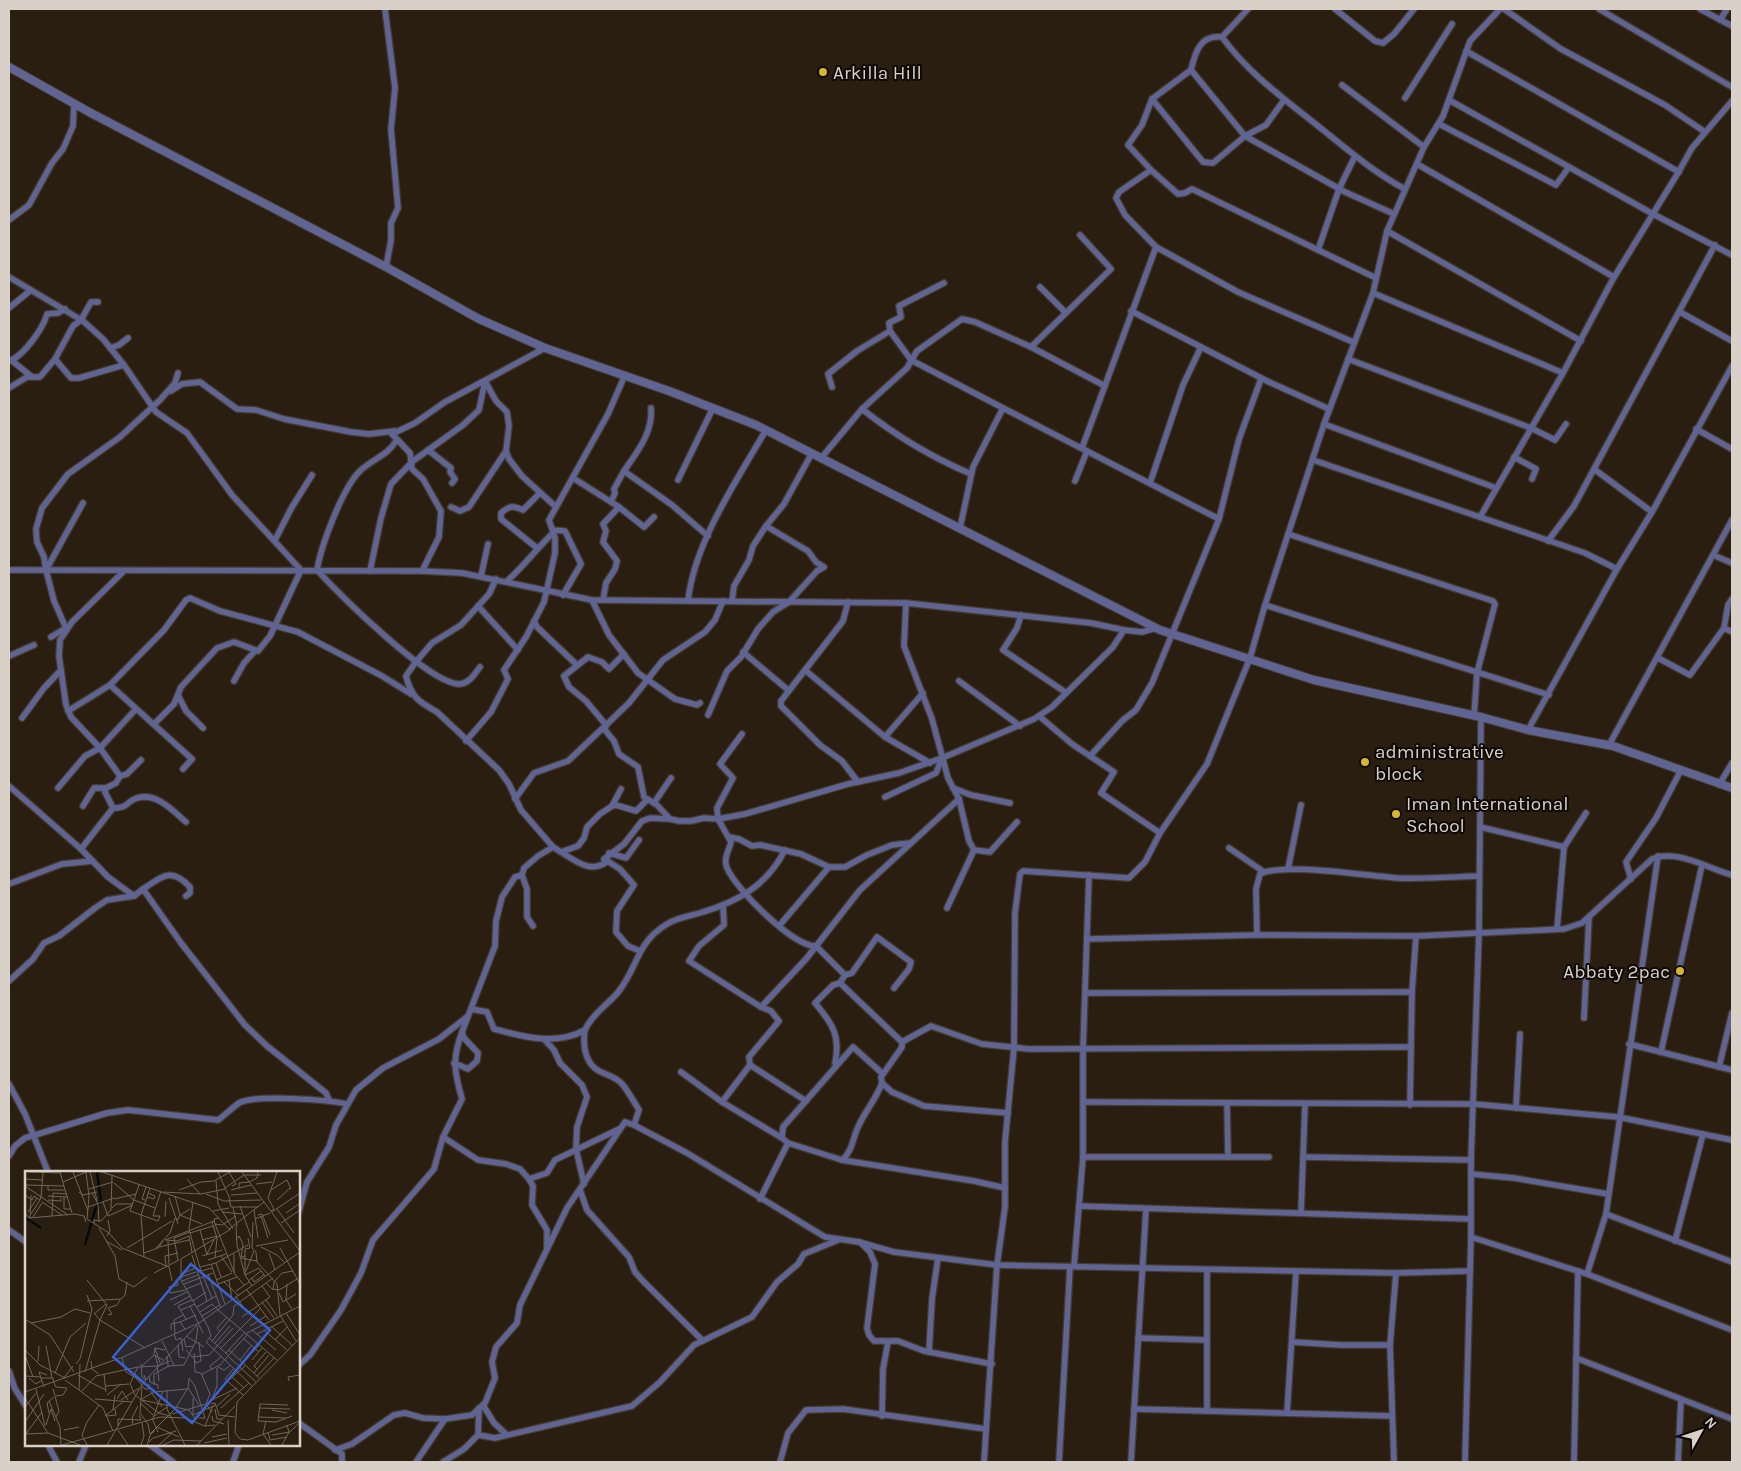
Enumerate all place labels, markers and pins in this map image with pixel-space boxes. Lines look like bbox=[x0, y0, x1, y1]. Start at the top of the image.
place label: Arkilla Hill bbox=[833, 62, 922, 84]
marker: Arkilla Hill bbox=[817, 66, 829, 78]
place label: administrative block bbox=[1375, 741, 1504, 785]
marker: administrative block bbox=[1359, 756, 1371, 768]
place label: Iman International School bbox=[1406, 793, 1568, 837]
marker: Iman International School bbox=[1390, 808, 1402, 820]
place label: Abbaty 2pac bbox=[1563, 961, 1670, 983]
marker: Abbaty 2pac bbox=[1674, 965, 1686, 977]

